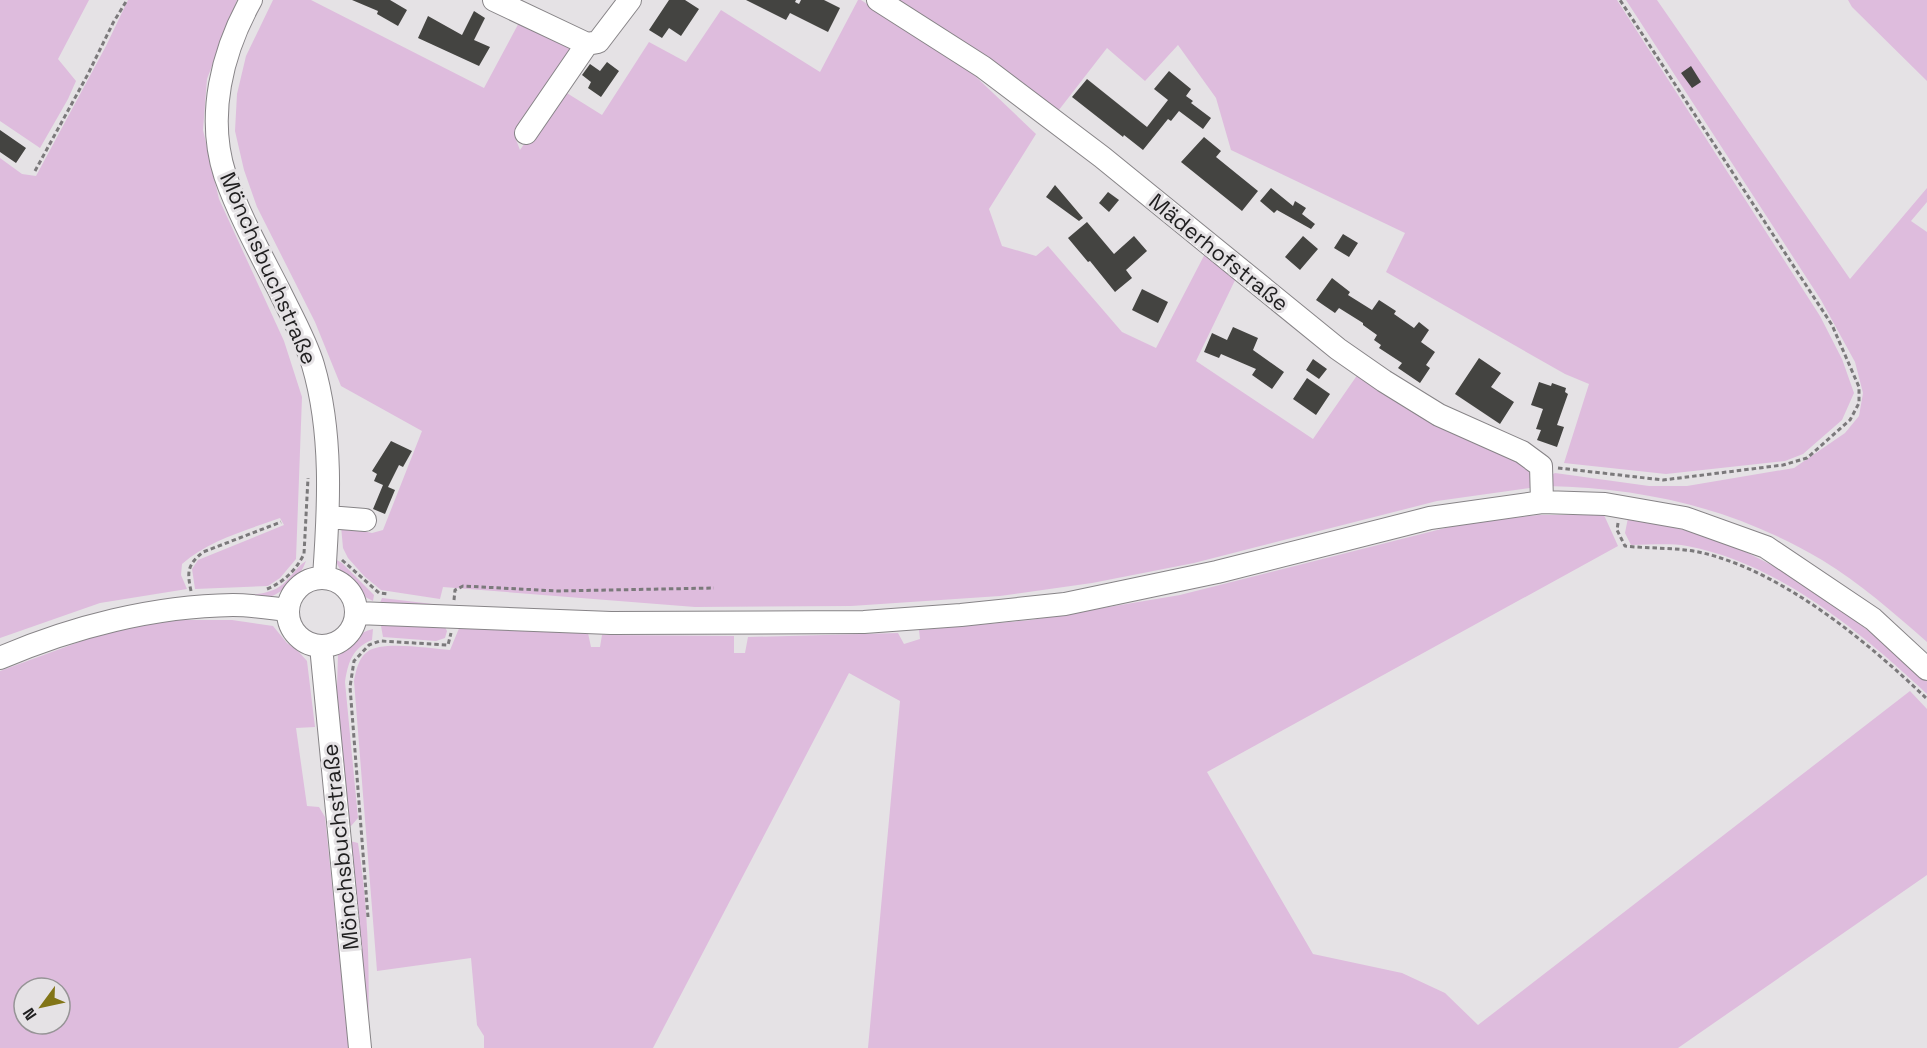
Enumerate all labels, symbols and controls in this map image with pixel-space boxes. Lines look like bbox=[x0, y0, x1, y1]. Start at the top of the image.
street label: Mönchsbuchstraße bbox=[214, 168, 324, 368]
street label: Mäderhofstraße bbox=[1143, 187, 1295, 317]
street label: Mönchsbuchstraße bbox=[315, 742, 365, 952]
north arrow bbox=[12, 976, 72, 1036]
text: N bbox=[18, 1004, 42, 1024]

